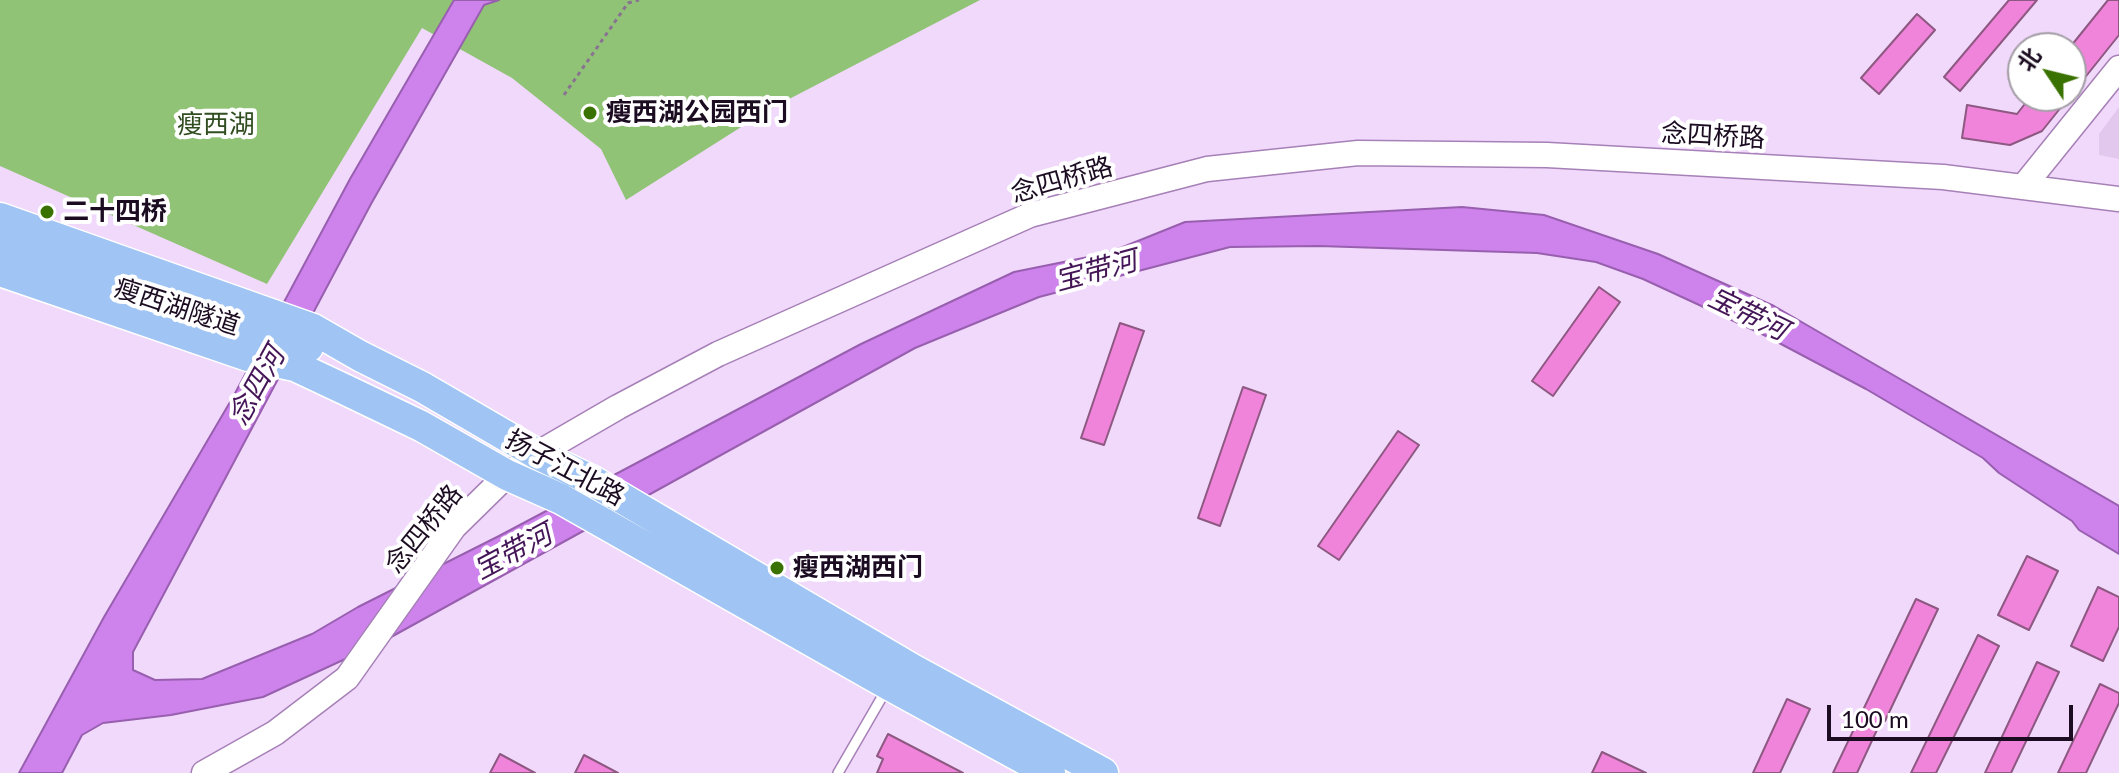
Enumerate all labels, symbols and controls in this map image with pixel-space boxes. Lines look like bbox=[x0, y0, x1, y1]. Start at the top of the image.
north arrow bbox=[2007, 32, 2087, 112]
text: 北 bbox=[2011, 42, 2046, 76]
place label: 瘦西湖公园西门 bbox=[606, 97, 788, 129]
marker: 瘦西湖公园西门 bbox=[581, 104, 599, 122]
park label: 瘦西湖 bbox=[177, 109, 255, 141]
street label: 念四桥路 bbox=[1660, 118, 1766, 154]
street label: 念四桥路 bbox=[1008, 151, 1116, 209]
place label: 二十四桥 bbox=[63, 196, 167, 228]
marker: 二十四桥 bbox=[38, 203, 56, 221]
water label: 宝带河 bbox=[1051, 244, 1141, 298]
street label: 瘦西湖隧道 bbox=[110, 272, 244, 342]
water label: 宝带河 bbox=[1703, 280, 1793, 348]
water label: 念四河 bbox=[222, 341, 292, 431]
street label: 扬子江北路 bbox=[500, 424, 630, 512]
street label: 念四桥路 bbox=[379, 479, 469, 579]
water label: 宝带河 bbox=[468, 517, 558, 587]
place label: 瘦西湖西门 bbox=[793, 552, 923, 584]
marker: 瘦西湖西门 bbox=[768, 559, 786, 577]
scale bar bbox=[1831, 689, 2077, 739]
text: 100 m bbox=[1841, 704, 1909, 733]

